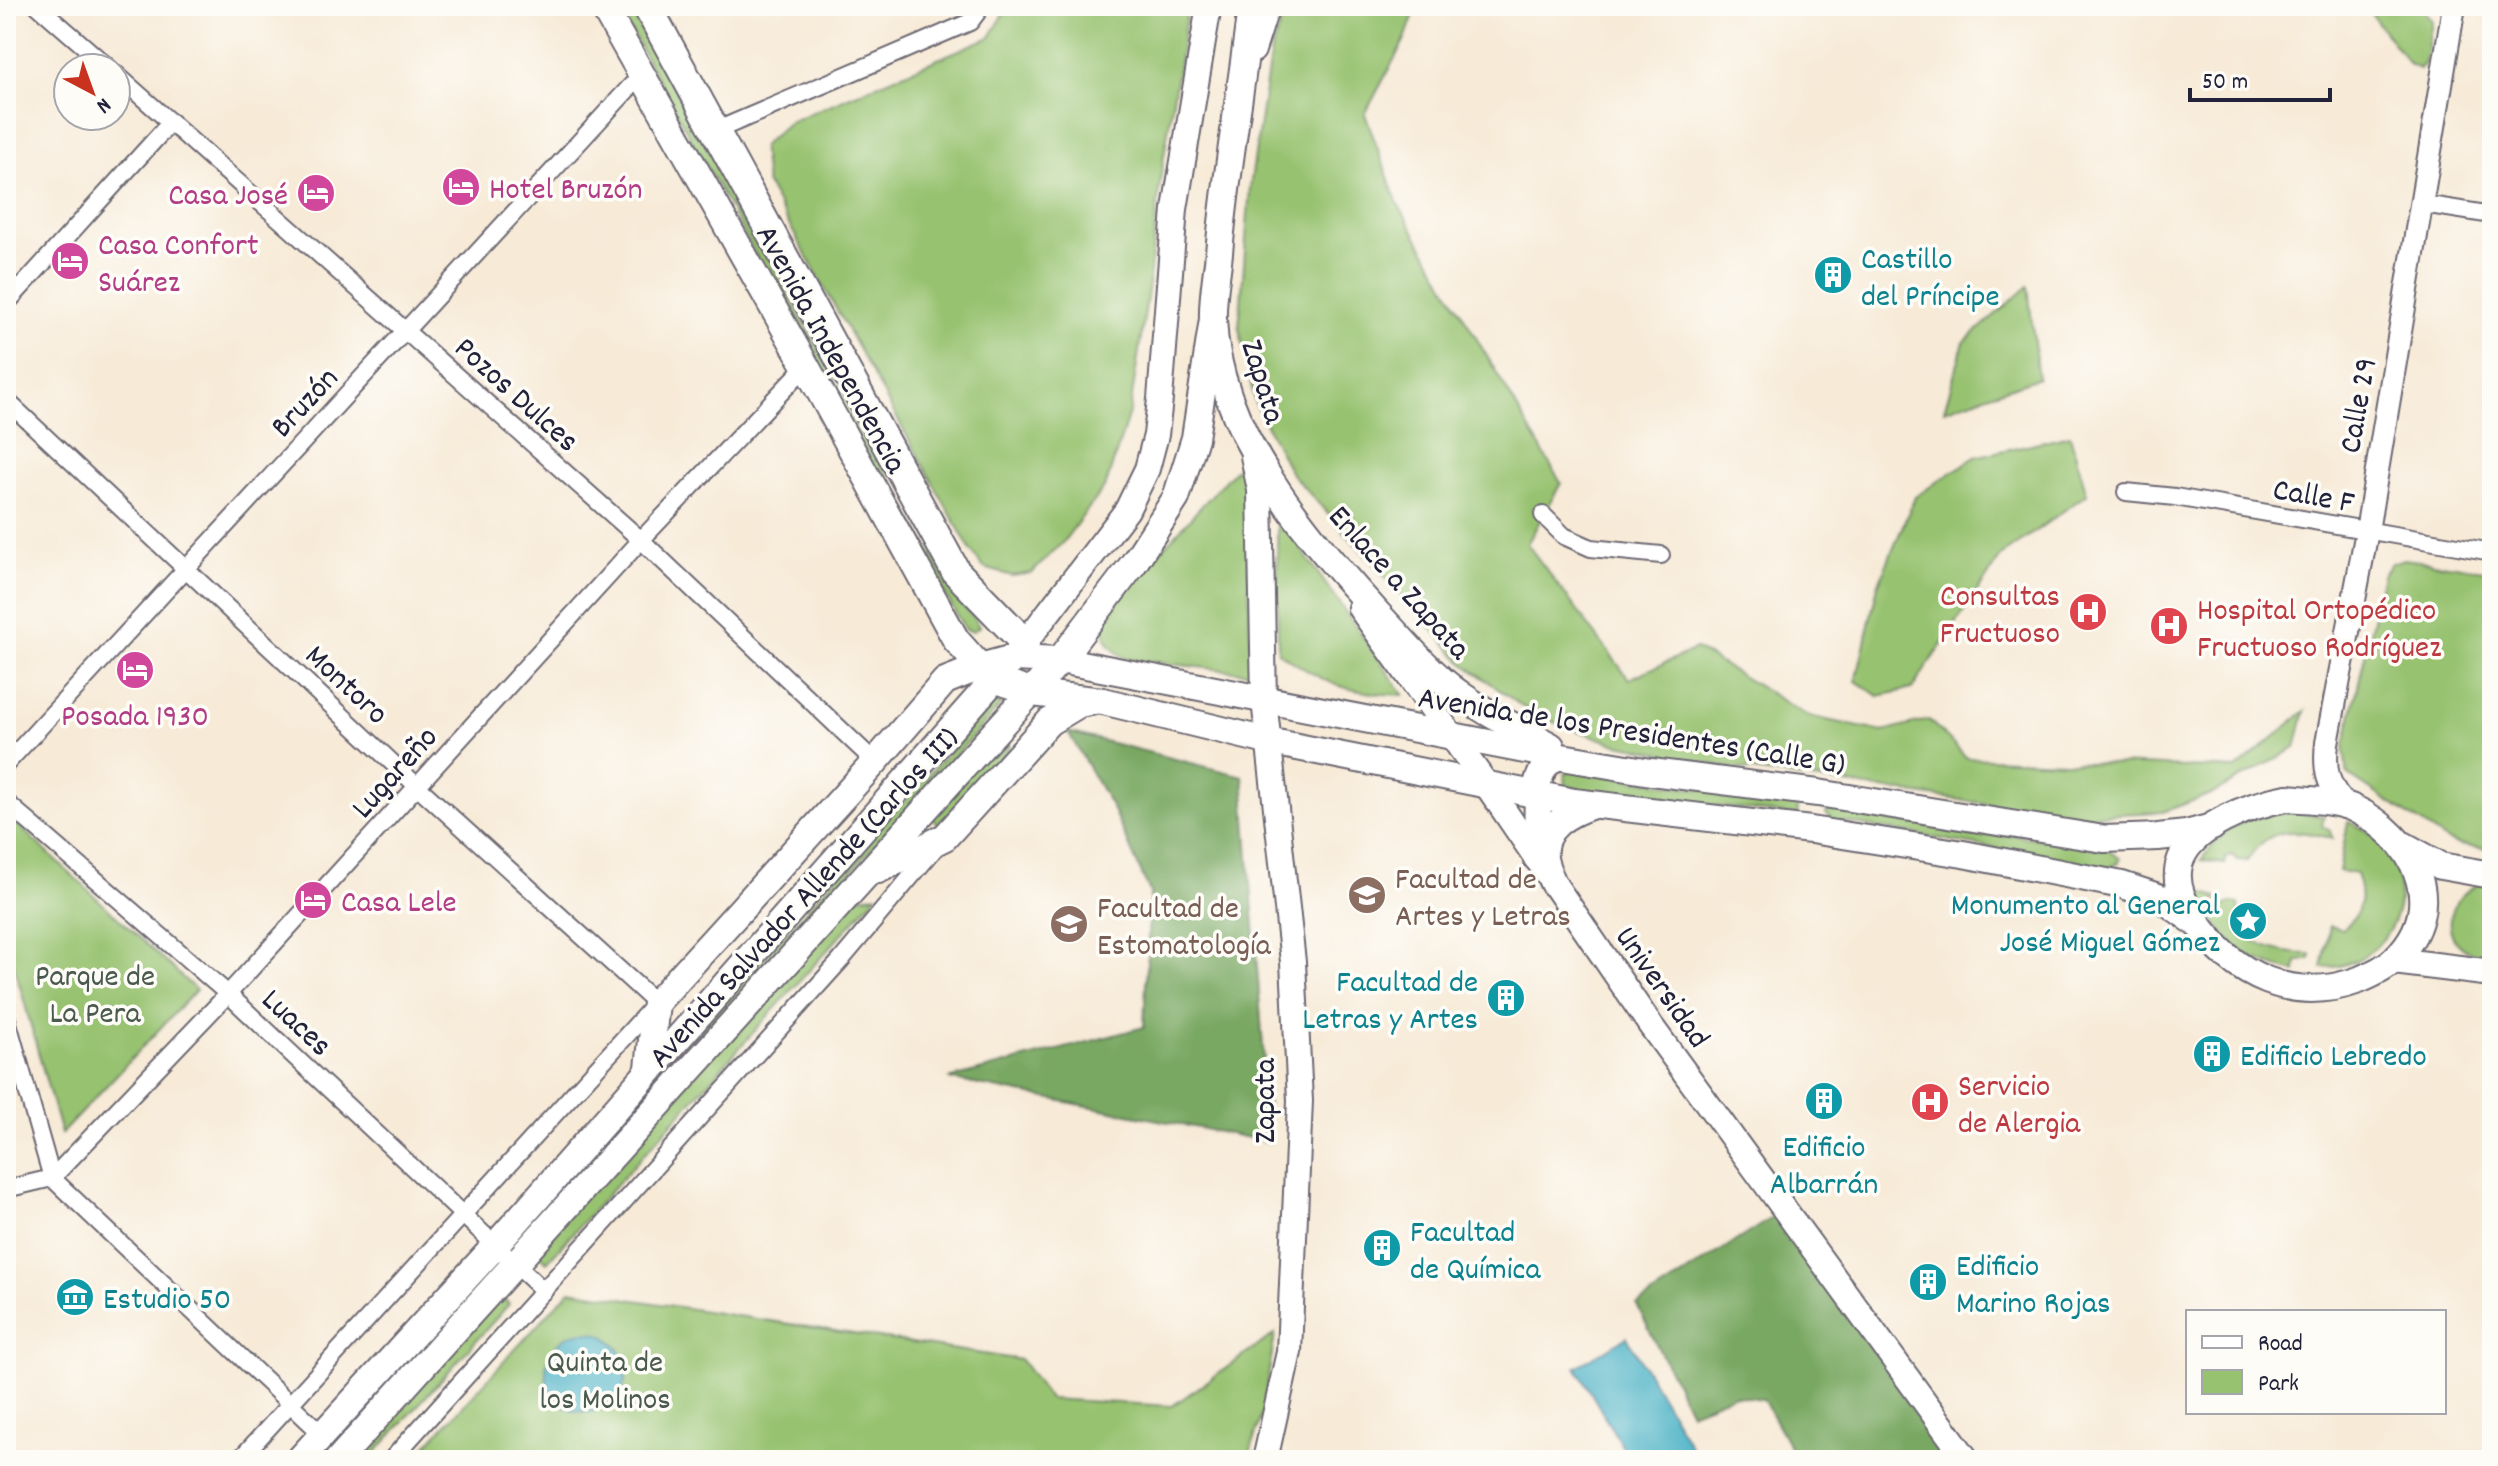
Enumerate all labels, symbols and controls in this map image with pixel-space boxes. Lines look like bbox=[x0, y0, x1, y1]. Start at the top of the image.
north arrow bbox=[52, 52, 132, 132]
scale bar bbox=[2190, 52, 2330, 102]
text: 50 m bbox=[2202, 66, 2248, 100]
text: N bbox=[88, 89, 117, 120]
hotel icon: Hotel Bruzón bbox=[440, 166, 482, 208]
place label: Hotel Bruzón bbox=[489, 169, 642, 215]
hotel icon: Casa José bbox=[295, 172, 337, 214]
place label: Casa José bbox=[168, 175, 288, 221]
street label: Avenida Independencia bbox=[741, 218, 917, 484]
place label: Casa Confort Suárez bbox=[98, 225, 259, 308]
place label: Castillo del Príncipe bbox=[1861, 239, 2000, 322]
hotel icon: Casa Confort Suárez bbox=[49, 240, 91, 282]
building icon: Castillo del Príncipe bbox=[1812, 254, 1854, 296]
street label: Pozos Dulces bbox=[442, 328, 587, 465]
street label: Zapata bbox=[1226, 335, 1295, 431]
street label: Calle 29 bbox=[2330, 355, 2392, 457]
street label: Bruzón bbox=[262, 359, 351, 450]
street label: Calle F bbox=[2269, 469, 2357, 529]
street label: Enlace a Zapata bbox=[1315, 497, 1480, 673]
place label: Consultas Fructuoso bbox=[1940, 576, 2060, 659]
place label: Hospital Ortopédico Fructuoso Rodríguez bbox=[2197, 590, 2441, 673]
hospital icon: Consultas Fructuoso bbox=[2067, 591, 2109, 633]
hospital icon: Hospital Ortopédico Fructuoso Rodríguez bbox=[2148, 605, 2190, 647]
street label: Montoro bbox=[292, 636, 397, 738]
hotel icon: Posada 1930 bbox=[114, 649, 156, 691]
street label: Avenida de los Presidentes (Calle G) bbox=[1414, 677, 1848, 790]
place label: Posada 1930 bbox=[61, 696, 209, 742]
street label: Lugareño bbox=[343, 718, 451, 831]
street label: Avenida Salvador Allende (Carlos III) bbox=[640, 718, 972, 1080]
place label: Facultad de Artes y Letras bbox=[1395, 859, 1571, 942]
school or university icon: Facultad de Artes y Letras bbox=[1346, 874, 1388, 916]
hotel icon: Casa Lele bbox=[292, 879, 334, 921]
place label: Casa Lele bbox=[341, 882, 457, 928]
place label: Monumento al General José Miguel Gómez bbox=[1951, 885, 2220, 968]
place label: Facultad de Estomatología bbox=[1097, 888, 1272, 971]
place icon: Monumento al General José Miguel Gómez bbox=[2227, 900, 2269, 942]
school or university icon: Facultad de Estomatología bbox=[1048, 903, 1090, 945]
street label: Universidad bbox=[1601, 918, 1719, 1059]
park label: Parque de La Pera bbox=[35, 956, 155, 1039]
place label: Facultad de Letras y Artes bbox=[1302, 962, 1478, 1045]
building icon: Facultad de Letras y Artes bbox=[1485, 977, 1527, 1019]
street label: Luaces bbox=[249, 980, 340, 1070]
building icon: Edificio Lebredo bbox=[2191, 1033, 2233, 1075]
place label: Edificio Lebredo bbox=[2240, 1036, 2427, 1082]
street label: Zapata bbox=[1245, 1057, 1291, 1144]
place label: Servicio de Alergia bbox=[1958, 1066, 2081, 1149]
building icon: Edificio Albarrán bbox=[1803, 1080, 1845, 1122]
hospital icon: Servicio de Alergia bbox=[1909, 1081, 1951, 1123]
place label: Edificio Albarrán bbox=[1770, 1127, 1878, 1210]
place label: Facultad de Química bbox=[1410, 1212, 1541, 1295]
building icon: Facultad de Química bbox=[1361, 1227, 1403, 1269]
place label: Edificio Marino Rojas bbox=[1956, 1246, 2111, 1329]
building icon: Edificio Marino Rojas bbox=[1907, 1261, 1949, 1303]
museum icon: Estudio 50 bbox=[54, 1276, 96, 1318]
place label: Estudio 50 bbox=[103, 1279, 231, 1325]
legend bbox=[2186, 1310, 2446, 1414]
text: Road bbox=[2258, 1328, 2303, 1362]
park label: Quinta de los Molinos bbox=[539, 1342, 671, 1425]
text: Park bbox=[2258, 1368, 2299, 1402]

